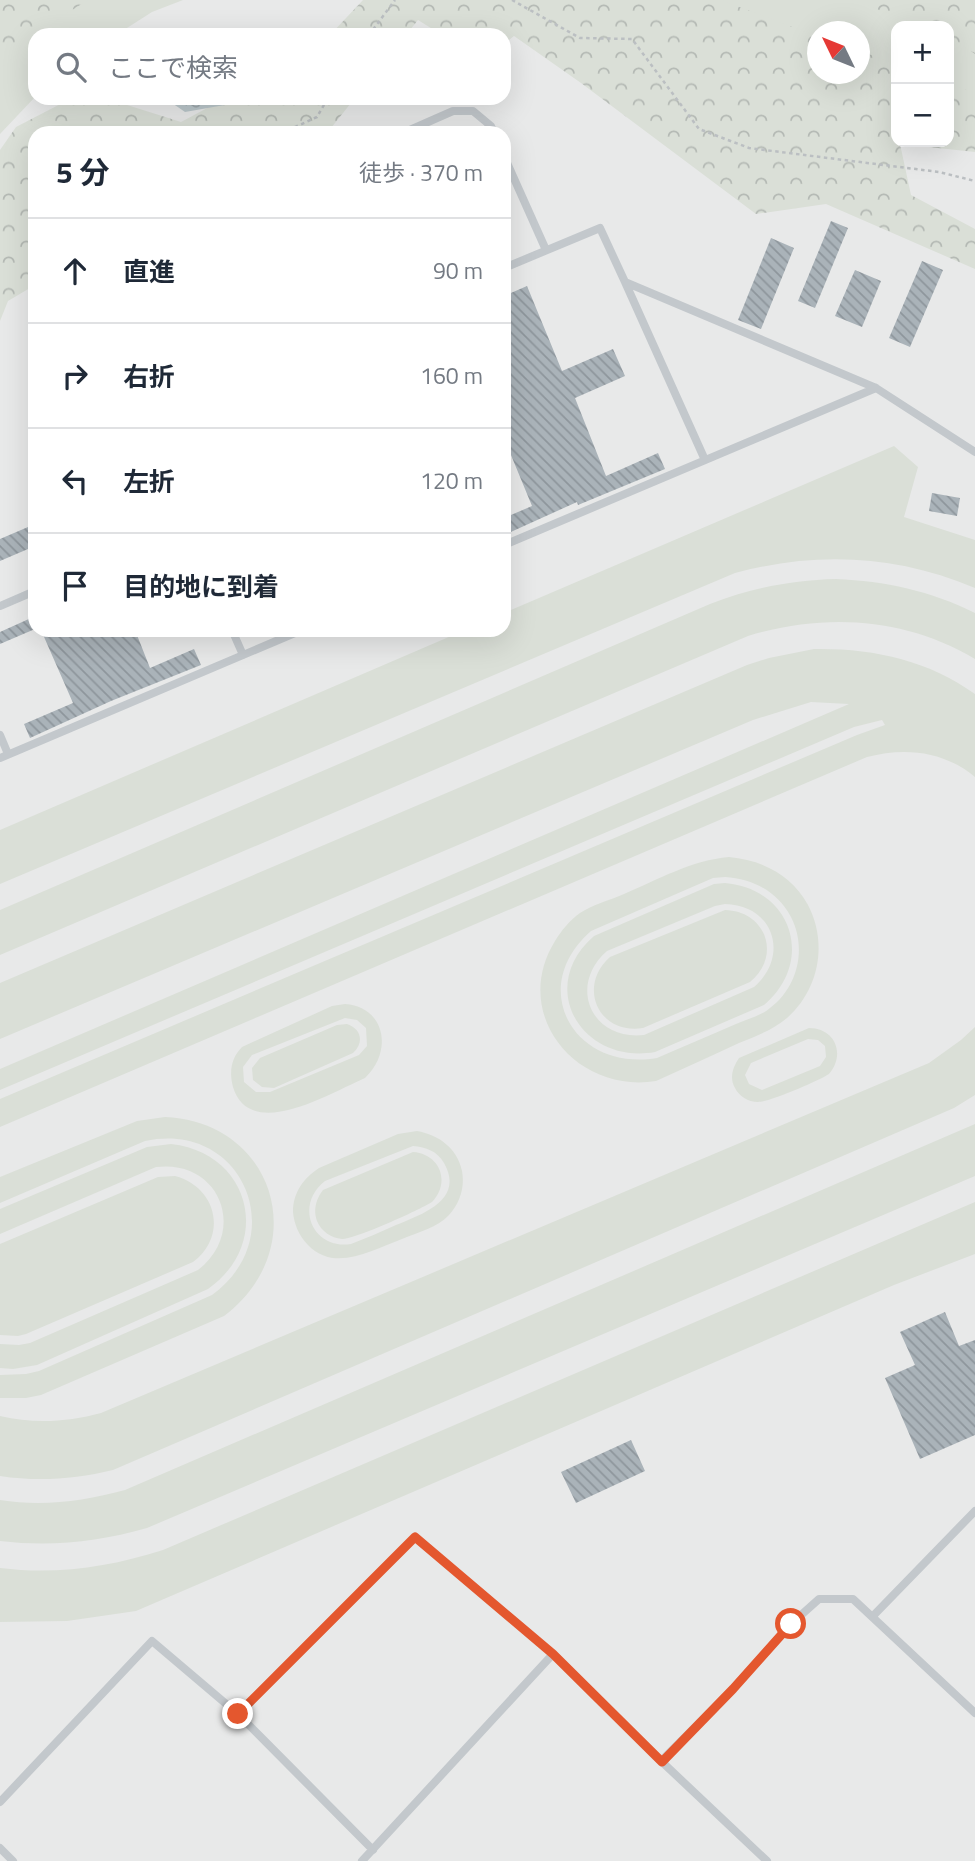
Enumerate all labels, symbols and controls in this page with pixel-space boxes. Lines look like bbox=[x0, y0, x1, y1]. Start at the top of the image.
north arrow bbox=[807, 21, 870, 84]
map controls bbox=[891, 21, 954, 147]
button: + bbox=[891, 21, 954, 84]
search box bbox=[28, 28, 511, 105]
icon: search bbox=[52, 48, 90, 86]
text: ここで検索 bbox=[108, 48, 238, 87]
button: − bbox=[891, 84, 954, 147]
text: 5 分 bbox=[56, 149, 109, 195]
text: 徒歩 · 370 m bbox=[359, 155, 483, 190]
icon: ahead bbox=[56, 252, 94, 290]
text: 直進 bbox=[123, 252, 175, 291]
text: 90 m bbox=[433, 253, 483, 288]
icon: right bbox=[56, 357, 94, 395]
text: 右折 bbox=[123, 357, 175, 396]
text: 160 m bbox=[420, 358, 483, 393]
icon: left bbox=[56, 462, 94, 500]
text: 左折 bbox=[123, 462, 175, 501]
text: 120 m bbox=[420, 463, 483, 498]
icon: arrive bbox=[56, 567, 94, 605]
text: 目的地に到着 bbox=[123, 567, 279, 606]
route start bbox=[775, 1608, 806, 1639]
route end bbox=[222, 1698, 253, 1729]

